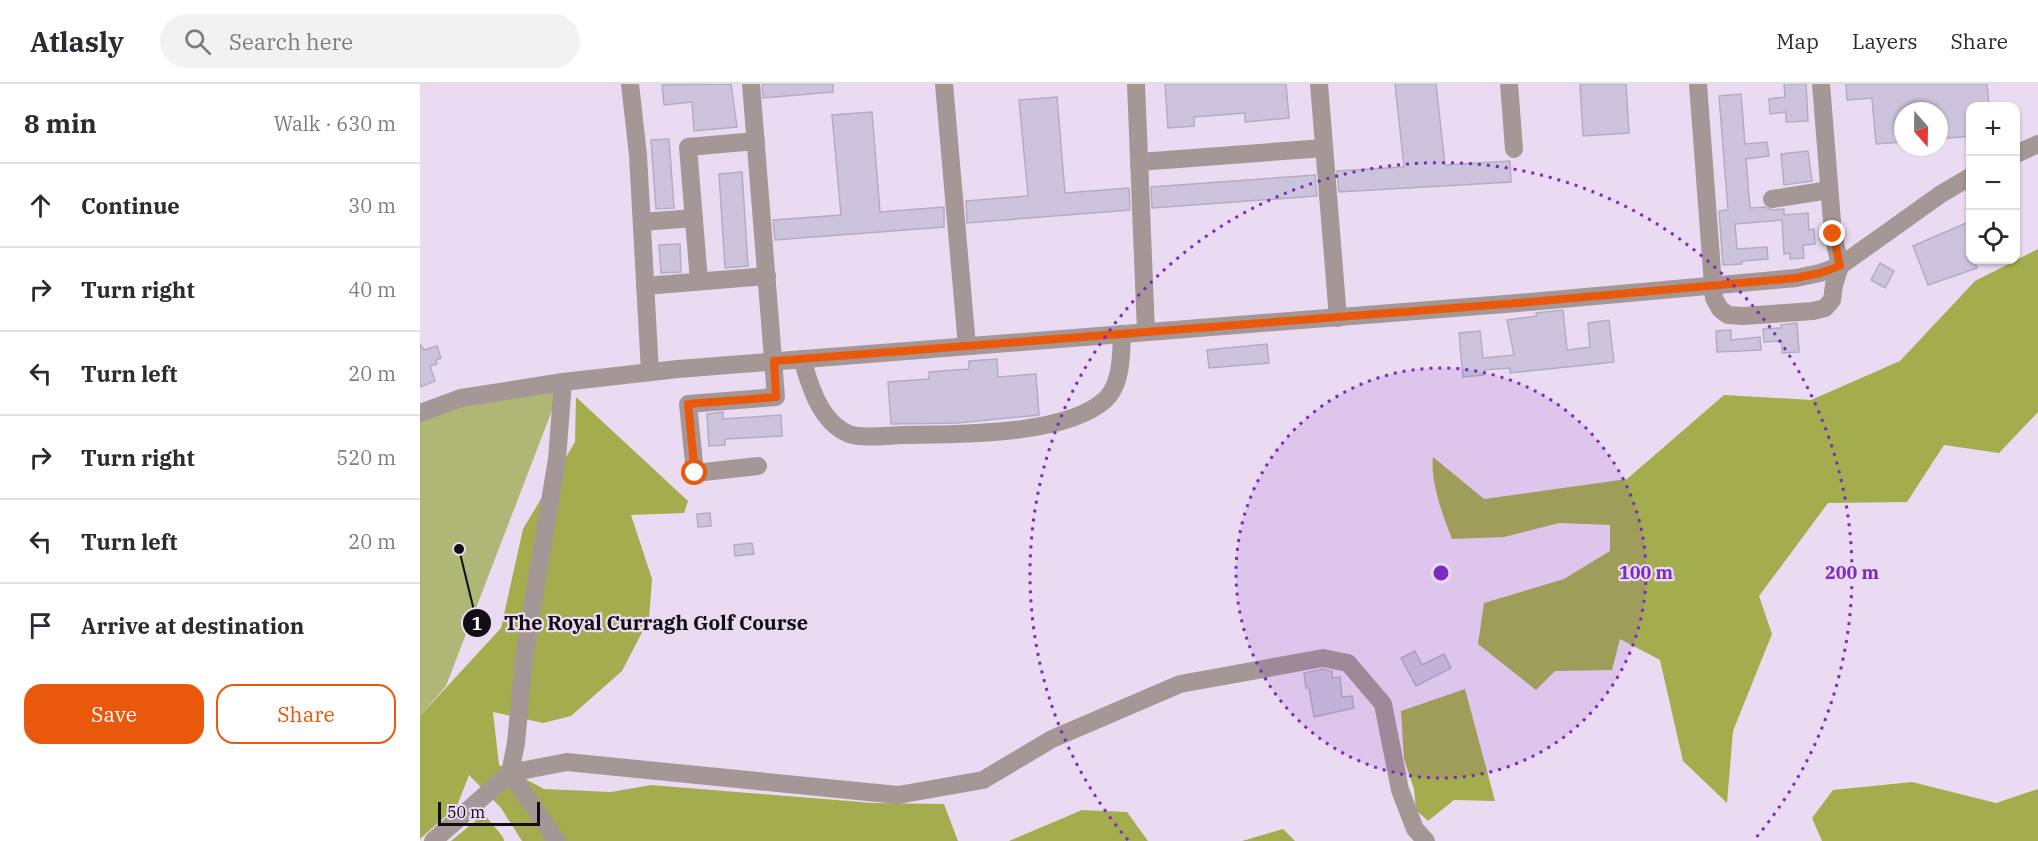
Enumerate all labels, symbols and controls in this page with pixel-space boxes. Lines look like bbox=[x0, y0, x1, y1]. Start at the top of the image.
search box bbox=[160, 14, 580, 68]
text: Atlasly bbox=[30, 23, 124, 60]
icon: search bbox=[181, 25, 214, 58]
text: Search here bbox=[229, 27, 353, 56]
text: Map bbox=[1776, 27, 1819, 55]
text: Layers bbox=[1852, 27, 1918, 55]
text: Share bbox=[1951, 27, 2008, 55]
north arrow bbox=[1894, 102, 1948, 156]
map controls bbox=[1966, 102, 2020, 264]
button: + bbox=[1966, 102, 2020, 156]
text: 8 min bbox=[24, 106, 97, 140]
text: Walk · 630 m bbox=[274, 110, 396, 137]
button: − bbox=[1966, 156, 2020, 210]
icon: ahead bbox=[24, 189, 57, 222]
text: Continue bbox=[81, 191, 180, 220]
text: 30 m bbox=[348, 192, 396, 219]
button: locate bbox=[1966, 210, 2020, 264]
route end bbox=[1819, 220, 1845, 246]
icon: right bbox=[24, 273, 57, 306]
text: Turn right bbox=[81, 275, 195, 304]
text: 40 m bbox=[348, 276, 396, 303]
icon: left bbox=[24, 357, 57, 390]
text: Turn left bbox=[81, 359, 177, 388]
text: 20 m bbox=[348, 360, 396, 387]
icon: right bbox=[24, 441, 57, 474]
text: Turn right bbox=[81, 443, 195, 472]
text: 520 m bbox=[336, 444, 396, 471]
route start bbox=[681, 459, 707, 485]
icon: left bbox=[24, 525, 57, 558]
text: Turn left bbox=[81, 527, 177, 556]
text: 20 m bbox=[348, 528, 396, 555]
text: 100 m bbox=[1619, 561, 1674, 584]
text: 200 m bbox=[1825, 561, 1880, 584]
centre of rings bbox=[1431, 563, 1451, 583]
callout: The Royal Curragh Golf Course bbox=[462, 604, 820, 642]
icon: arrive bbox=[24, 609, 57, 642]
text: The Royal Curragh Golf Course bbox=[504, 609, 808, 636]
text: Arrive at destination bbox=[81, 611, 304, 640]
text: 1 bbox=[472, 612, 483, 635]
button: Save bbox=[24, 684, 204, 744]
button: Share bbox=[216, 684, 396, 744]
scale bar bbox=[438, 799, 540, 826]
text: 50 m bbox=[447, 802, 485, 822]

